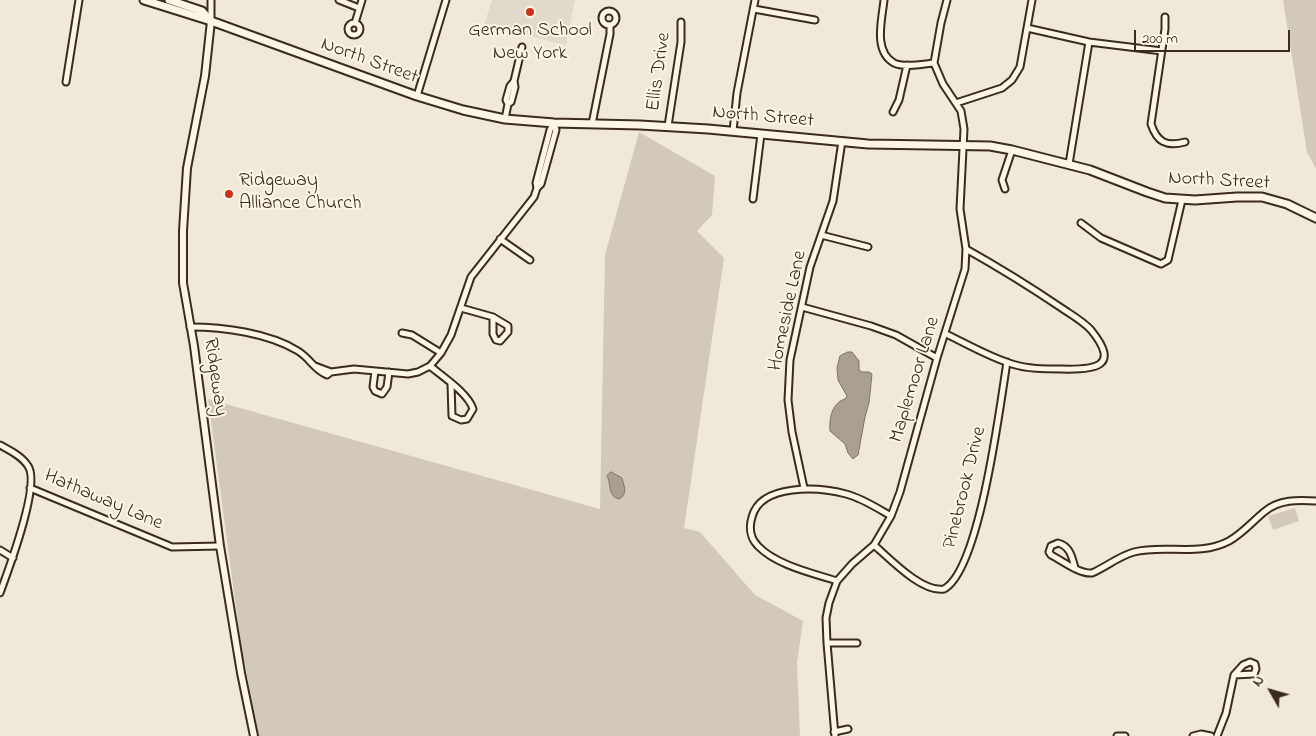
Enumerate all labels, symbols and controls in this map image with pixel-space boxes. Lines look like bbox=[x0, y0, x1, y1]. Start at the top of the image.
marker: German School New York bbox=[524, 6, 536, 18]
place label: German School New York bbox=[468, 20, 592, 67]
scale bar bbox=[1136, 20, 1292, 52]
text: 200 m bbox=[1142, 28, 1178, 50]
street label: Ellis Drive bbox=[643, 31, 677, 113]
street label: North Street bbox=[317, 33, 421, 91]
street label: North Street bbox=[711, 102, 815, 134]
street label: North Street bbox=[1168, 167, 1270, 197]
place label: Ridgeway Alliance Church bbox=[239, 170, 362, 217]
marker: Ridgeway Alliance Church bbox=[223, 188, 235, 200]
street label: Homeside Lane bbox=[765, 249, 813, 373]
street label: Maplemoor Lane bbox=[886, 314, 946, 446]
street label: Ridgeway bbox=[197, 336, 231, 418]
street label: Pinebrook Drive bbox=[939, 424, 993, 552]
street label: Hathaway Lane bbox=[40, 465, 166, 537]
north arrow bbox=[1246, 666, 1296, 716]
text: N bbox=[1248, 671, 1270, 692]

